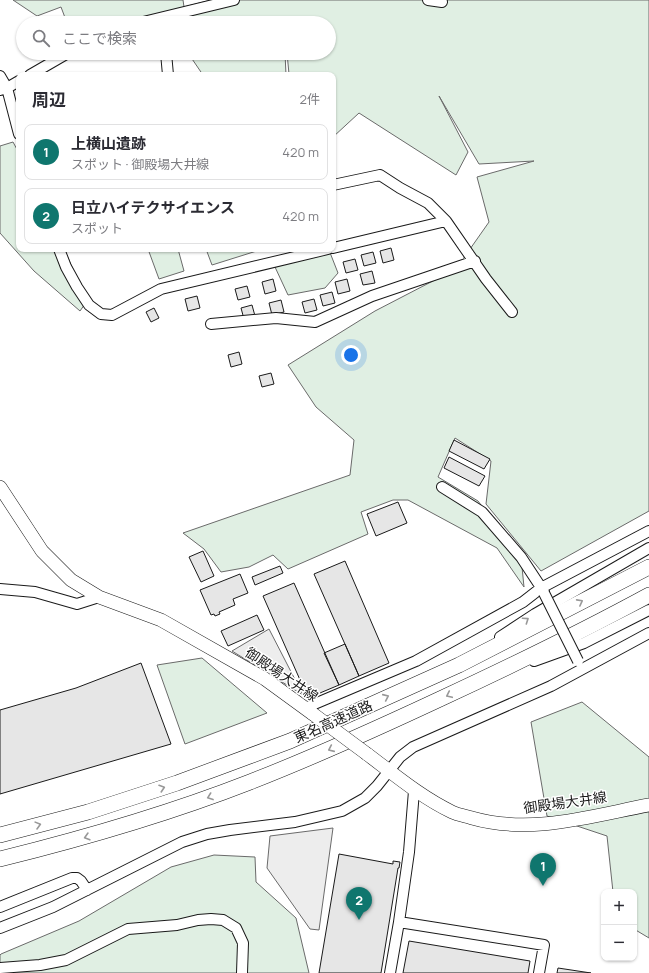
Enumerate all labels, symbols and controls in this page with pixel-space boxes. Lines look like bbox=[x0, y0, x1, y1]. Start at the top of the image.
search box bbox=[16, 16, 336, 60]
icon: search bbox=[30, 27, 52, 49]
text: ここで検索 bbox=[62, 28, 137, 49]
text: 周辺 bbox=[32, 88, 66, 111]
text: 2件 bbox=[300, 90, 320, 108]
text: 上横山遺跡 bbox=[71, 133, 146, 154]
text: 1 bbox=[43, 143, 49, 161]
text: 420 m bbox=[282, 143, 319, 161]
text: スポット · 御殿場大井線 bbox=[71, 155, 209, 173]
text: 日立ハイテクサイエンス bbox=[71, 197, 235, 218]
text: 2 bbox=[42, 207, 50, 225]
text: 420 m bbox=[282, 207, 319, 225]
text: スポット bbox=[71, 219, 123, 237]
your location bbox=[341, 345, 361, 365]
one-way arrow bbox=[576, 600, 584, 607]
one-way arrow bbox=[522, 617, 529, 625]
street label: 御殿場大井線 bbox=[242, 643, 322, 705]
one-way arrow bbox=[446, 690, 454, 698]
one-way arrow bbox=[382, 694, 390, 702]
street label: 東名高速道路 bbox=[291, 695, 375, 747]
one-way arrow bbox=[327, 744, 334, 752]
one-way arrow bbox=[159, 784, 166, 793]
street label: 御殿場大井線 bbox=[522, 787, 608, 817]
one-way arrow bbox=[207, 792, 214, 800]
one-way arrow bbox=[34, 821, 41, 830]
one-way arrow bbox=[83, 832, 90, 841]
pin: 1 bbox=[530, 853, 556, 886]
pin: 2 bbox=[346, 887, 372, 920]
map controls bbox=[601, 889, 637, 961]
button: + bbox=[601, 889, 637, 925]
button: − bbox=[601, 925, 637, 961]

